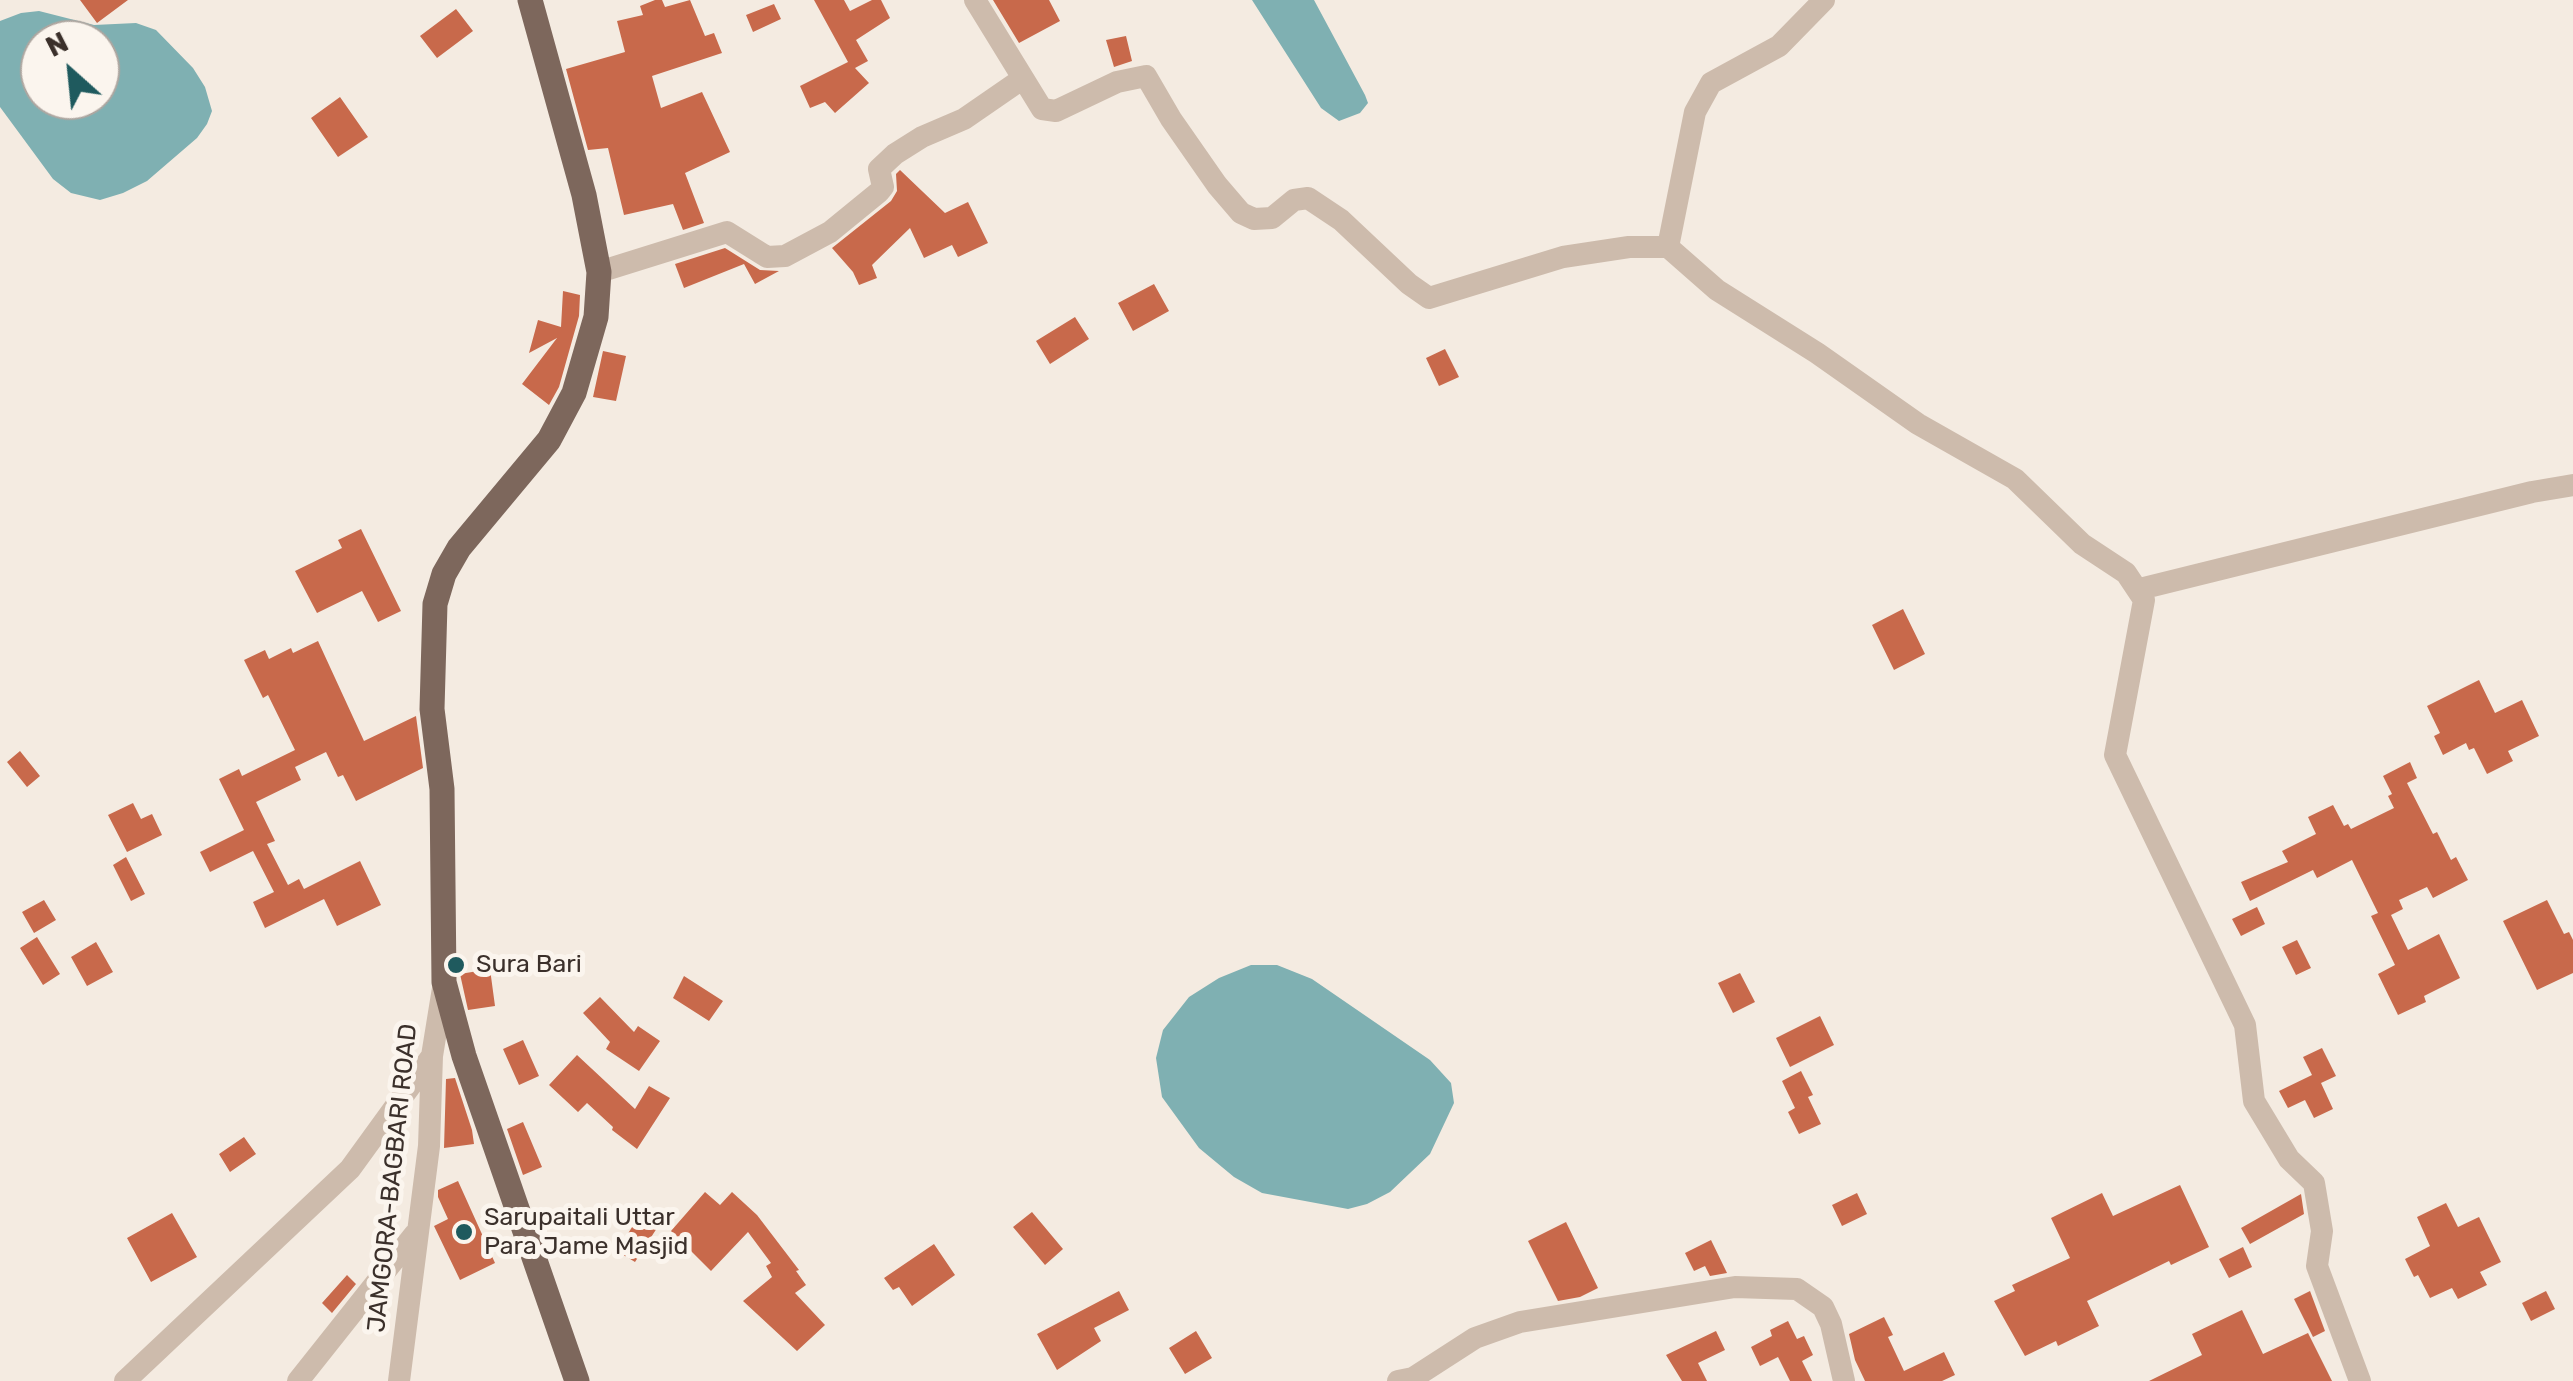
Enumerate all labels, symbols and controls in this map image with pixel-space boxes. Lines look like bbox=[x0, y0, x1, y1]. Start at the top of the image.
north arrow bbox=[20, 20, 120, 120]
text: N bbox=[41, 25, 74, 64]
place label: Sura Bari bbox=[476, 950, 582, 980]
marker: Sura Bari bbox=[445, 954, 467, 976]
street label: JAMGORA-BAGBARI ROAD bbox=[362, 1022, 424, 1334]
place label: Sarupaitali Uttar Para Jame Masjid bbox=[484, 1203, 688, 1262]
marker: Sarupaitali Uttar Para Jame Masjid bbox=[453, 1221, 475, 1243]

